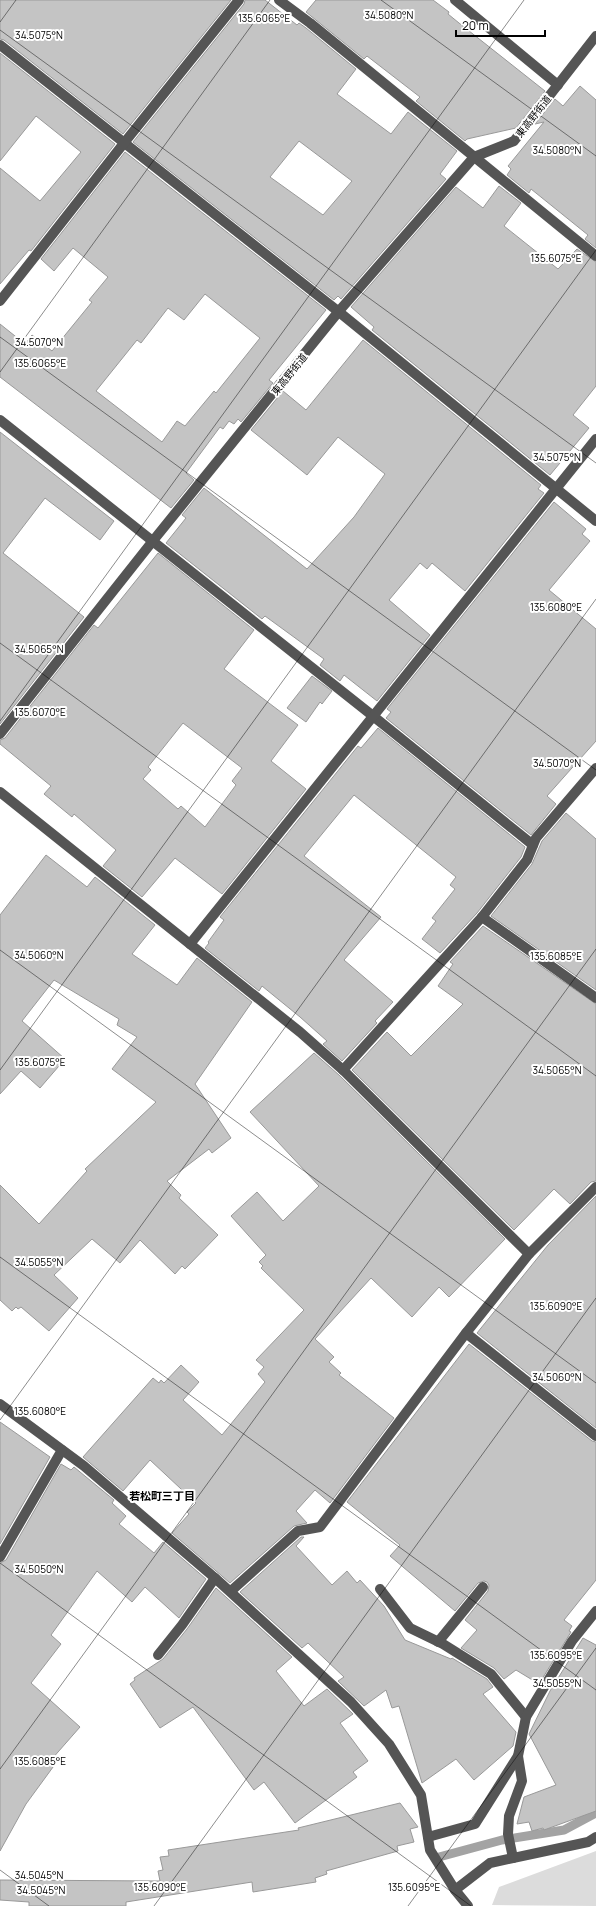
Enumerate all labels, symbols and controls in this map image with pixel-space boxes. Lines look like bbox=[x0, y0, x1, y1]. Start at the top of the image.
text: 34.5080°N bbox=[365, 8, 414, 22]
text: 135.6065°E bbox=[238, 11, 290, 25]
scale bar bbox=[456, 12, 545, 38]
text: 20 m bbox=[462, 17, 489, 34]
text: 34.5075°N bbox=[15, 28, 63, 42]
street label: 東高野街道 bbox=[512, 92, 554, 140]
text: 34.5080°N bbox=[533, 143, 582, 157]
text: 135.6075°E bbox=[530, 251, 582, 265]
text: 34.5070°N bbox=[15, 335, 63, 349]
street label: 東高野街道 bbox=[268, 350, 310, 398]
text: 135.6065°E bbox=[14, 356, 66, 370]
text: 34.5075°N bbox=[533, 450, 581, 464]
text: 135.6080°E bbox=[530, 600, 582, 614]
text: 34.5065°N bbox=[15, 642, 64, 656]
text: 135.6070°E bbox=[14, 705, 66, 719]
text: 34.5070°N bbox=[533, 756, 581, 770]
text: 34.5060°N bbox=[14, 948, 64, 962]
text: 135.6085°E bbox=[530, 949, 582, 963]
text: 135.6075°E bbox=[14, 1055, 66, 1069]
text: 34.5065°N bbox=[533, 1063, 582, 1077]
text: 34.5055°N bbox=[15, 1255, 63, 1269]
text: 135.6090°E bbox=[530, 1299, 583, 1313]
text: 34.5060°N bbox=[532, 1370, 582, 1384]
text: 135.6080°E bbox=[14, 1404, 66, 1418]
district label: 若松町三丁目 bbox=[129, 1488, 195, 1503]
text: 34.5050°N bbox=[15, 1562, 64, 1576]
text: 135.6095°E bbox=[530, 1648, 582, 1662]
text: 34.5055°N bbox=[533, 1676, 581, 1690]
text: 135.6085°E bbox=[14, 1754, 66, 1768]
text: 34.5045°N bbox=[15, 1868, 63, 1882]
text: 135.6090°E bbox=[134, 1880, 187, 1894]
text: 135.6095°E bbox=[388, 1880, 440, 1894]
text: 34.5045°N bbox=[17, 1883, 65, 1897]

